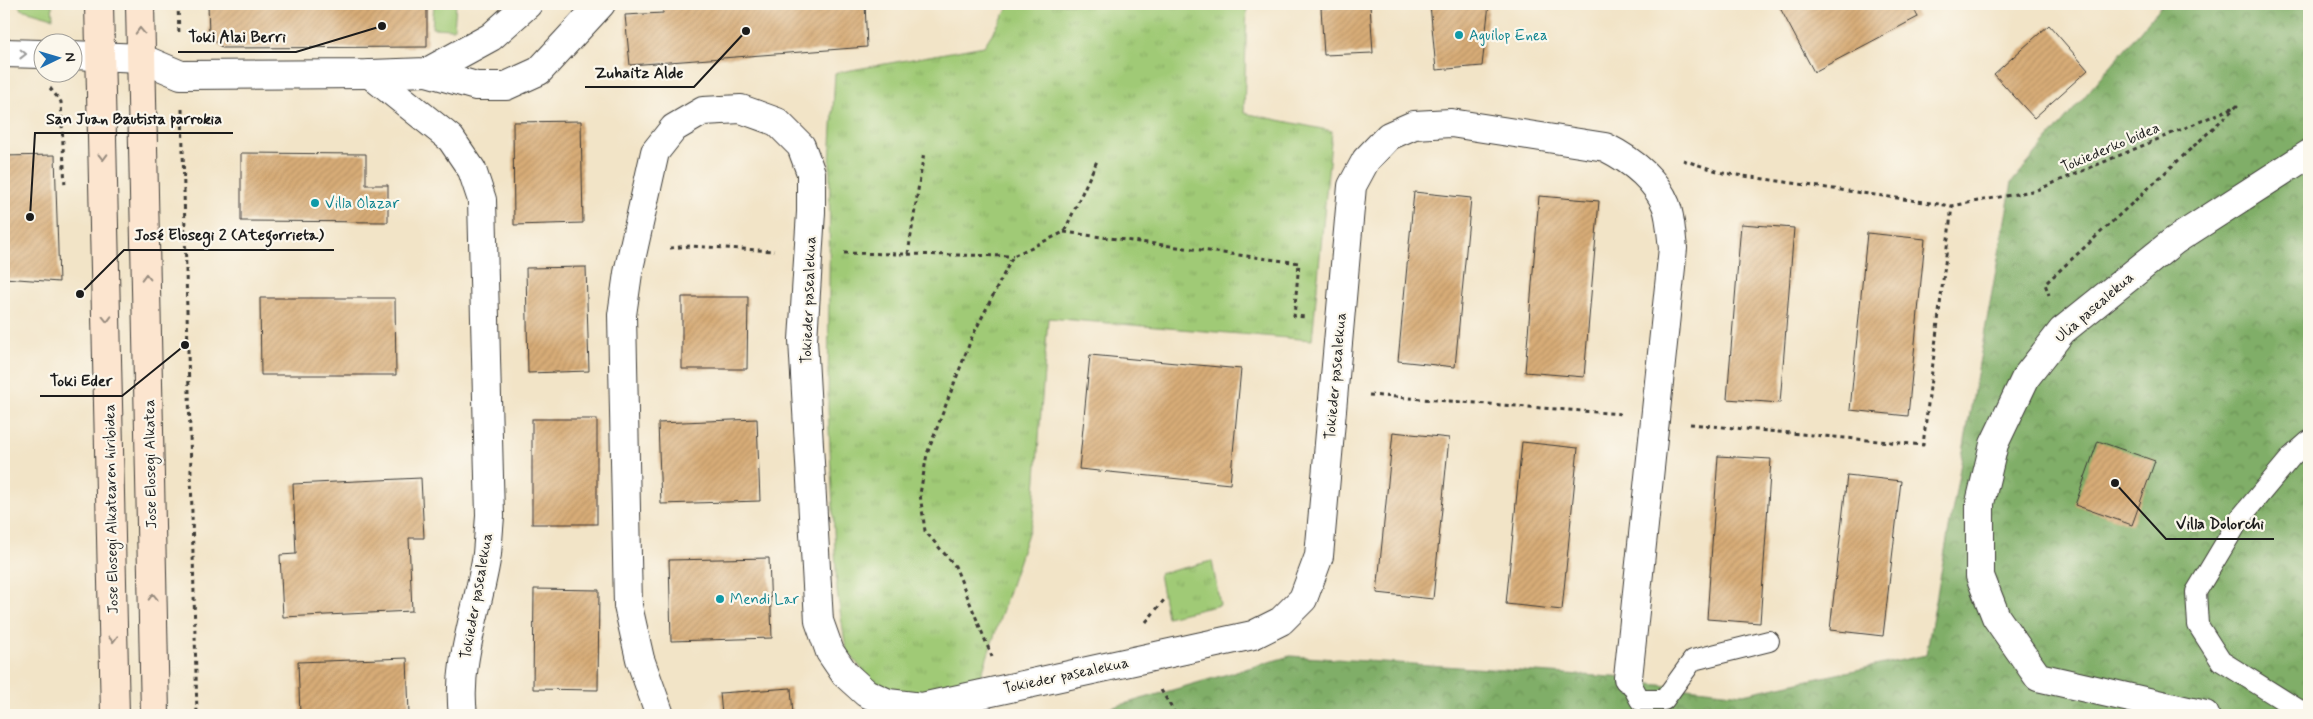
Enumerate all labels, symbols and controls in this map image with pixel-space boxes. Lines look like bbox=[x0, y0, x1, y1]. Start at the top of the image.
callout: Toki Alai Berri bbox=[178, 21, 296, 52]
place label: Aguilop Enea bbox=[1469, 26, 1548, 46]
one-way arrow bbox=[135, 27, 145, 34]
text: Toki Alai Berri bbox=[188, 27, 286, 48]
marker: Aguilop Enea bbox=[1453, 29, 1465, 41]
north arrow bbox=[32, 32, 82, 82]
one-way arrow bbox=[20, 49, 27, 59]
text: N bbox=[61, 52, 79, 62]
callout: Zuhaitz Alde bbox=[585, 56, 694, 87]
text: Zuhaitz Alde bbox=[594, 63, 684, 84]
callout: San Juan Bautista parrokia bbox=[35, 102, 233, 133]
text: San Juan Bautista parrokia bbox=[46, 109, 222, 130]
street label: Tokiederko bidea bbox=[2058, 118, 2163, 178]
one-way arrow bbox=[98, 153, 108, 161]
place label: Villa Olazar bbox=[325, 194, 399, 214]
marker: Villa Olazar bbox=[309, 197, 321, 209]
callout: José Elosegi 2 (Ategorrieta) bbox=[124, 219, 334, 250]
text: José Elosegi 2 (Ategorrieta) bbox=[134, 225, 324, 248]
street label: Tokieder pasealekua bbox=[797, 236, 821, 364]
street label: Ulia pasealekua bbox=[2051, 268, 2139, 348]
one-way arrow bbox=[140, 272, 151, 280]
street label: Tokieder pasealekua bbox=[1320, 311, 1352, 441]
one-way arrow bbox=[101, 315, 112, 323]
callout: Toki Eder bbox=[40, 365, 122, 396]
text: Toki Eder bbox=[50, 371, 113, 392]
street label: Jose Elosegi Alkatea bbox=[140, 399, 163, 529]
street label: Jose Elosegi Alkatearen hiribidea bbox=[100, 403, 125, 614]
callout: Villa Dolorchi bbox=[2166, 508, 2274, 539]
text: Villa Dolorchi bbox=[2176, 514, 2264, 535]
street label: Tokieder pasealekua bbox=[456, 531, 498, 661]
place label: Mendi Lar bbox=[730, 590, 800, 610]
one-way arrow bbox=[148, 592, 158, 600]
marker: Mendi Lar bbox=[714, 593, 726, 605]
one-way arrow bbox=[108, 635, 119, 643]
street label: Tokieder pasealekua bbox=[1002, 653, 1131, 699]

